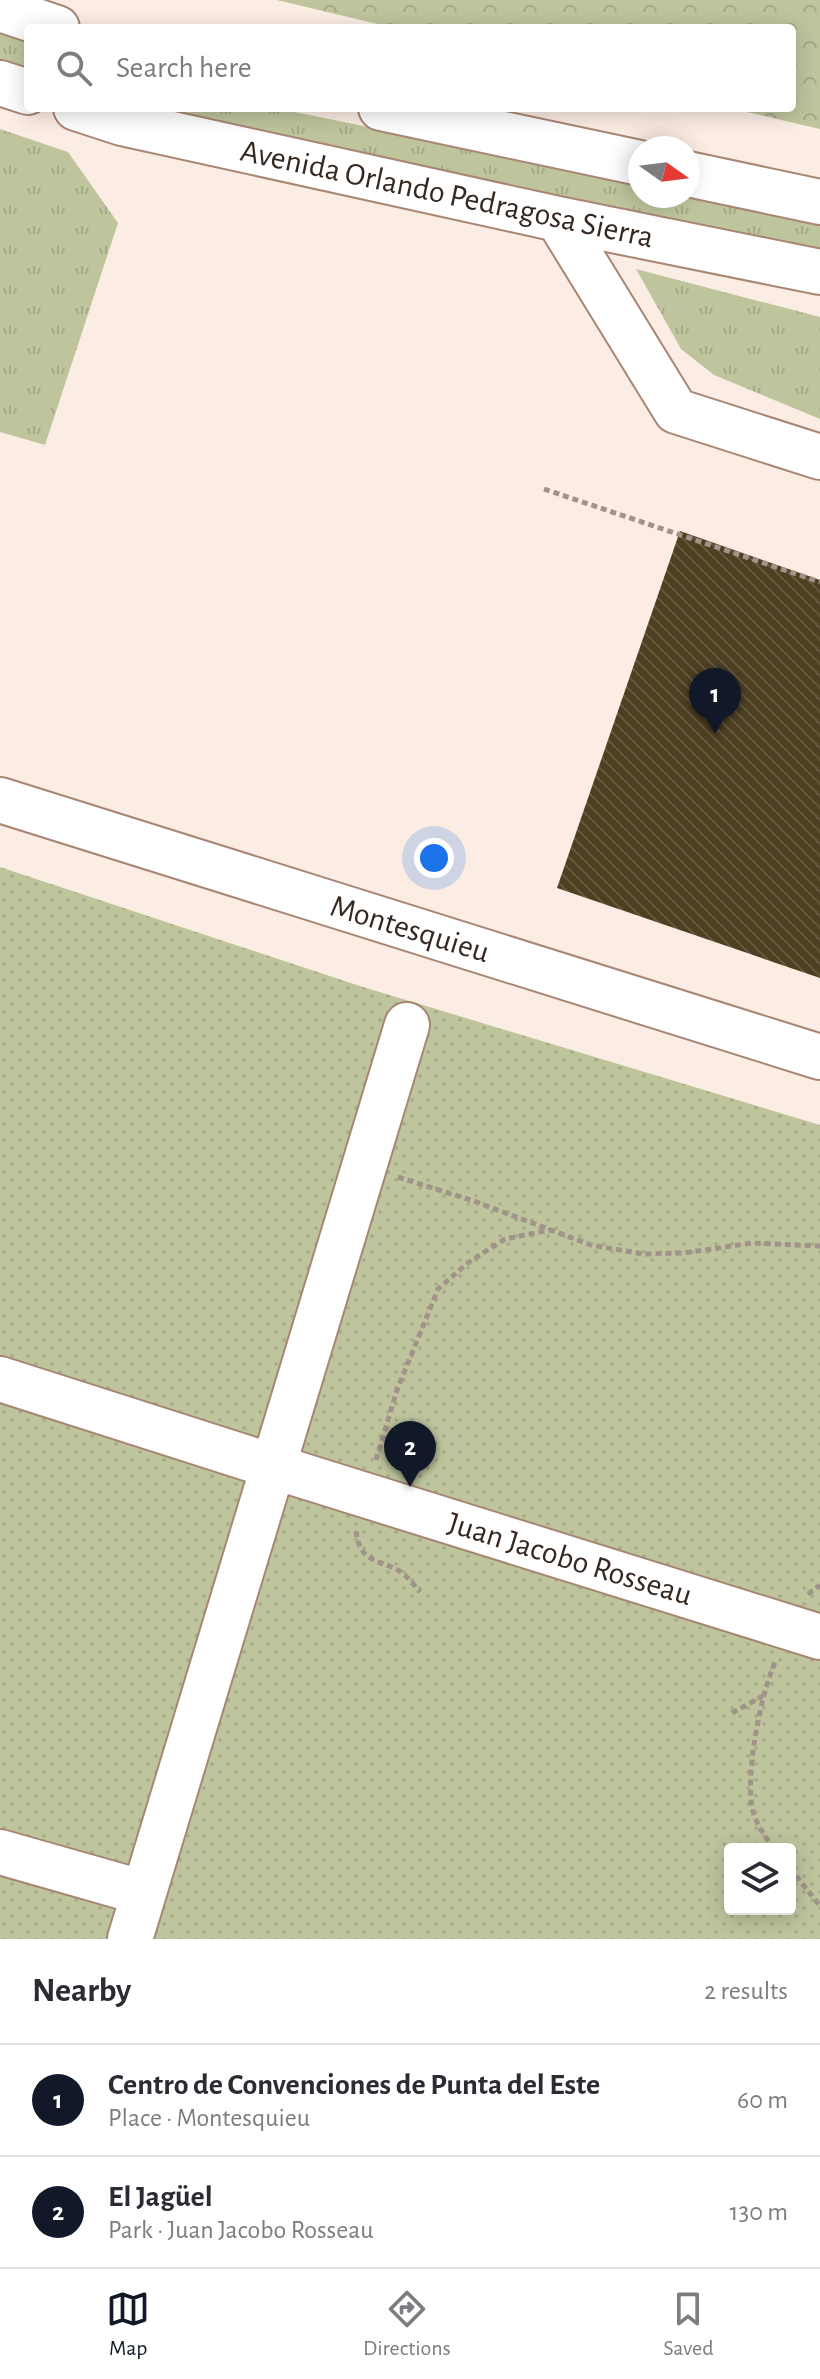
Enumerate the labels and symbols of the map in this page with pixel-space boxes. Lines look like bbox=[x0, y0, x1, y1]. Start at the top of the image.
street label: Avenida Orlando Pedragosa Sierra bbox=[238, 135, 656, 253]
north arrow bbox=[628, 136, 700, 208]
pin: 1 bbox=[689, 668, 741, 734]
your location bbox=[414, 838, 454, 878]
street label: Montesquieu bbox=[327, 890, 493, 968]
pin: 2 bbox=[384, 1421, 436, 1487]
street label: Juan Jacobo Rosseau bbox=[444, 1507, 696, 1611]

